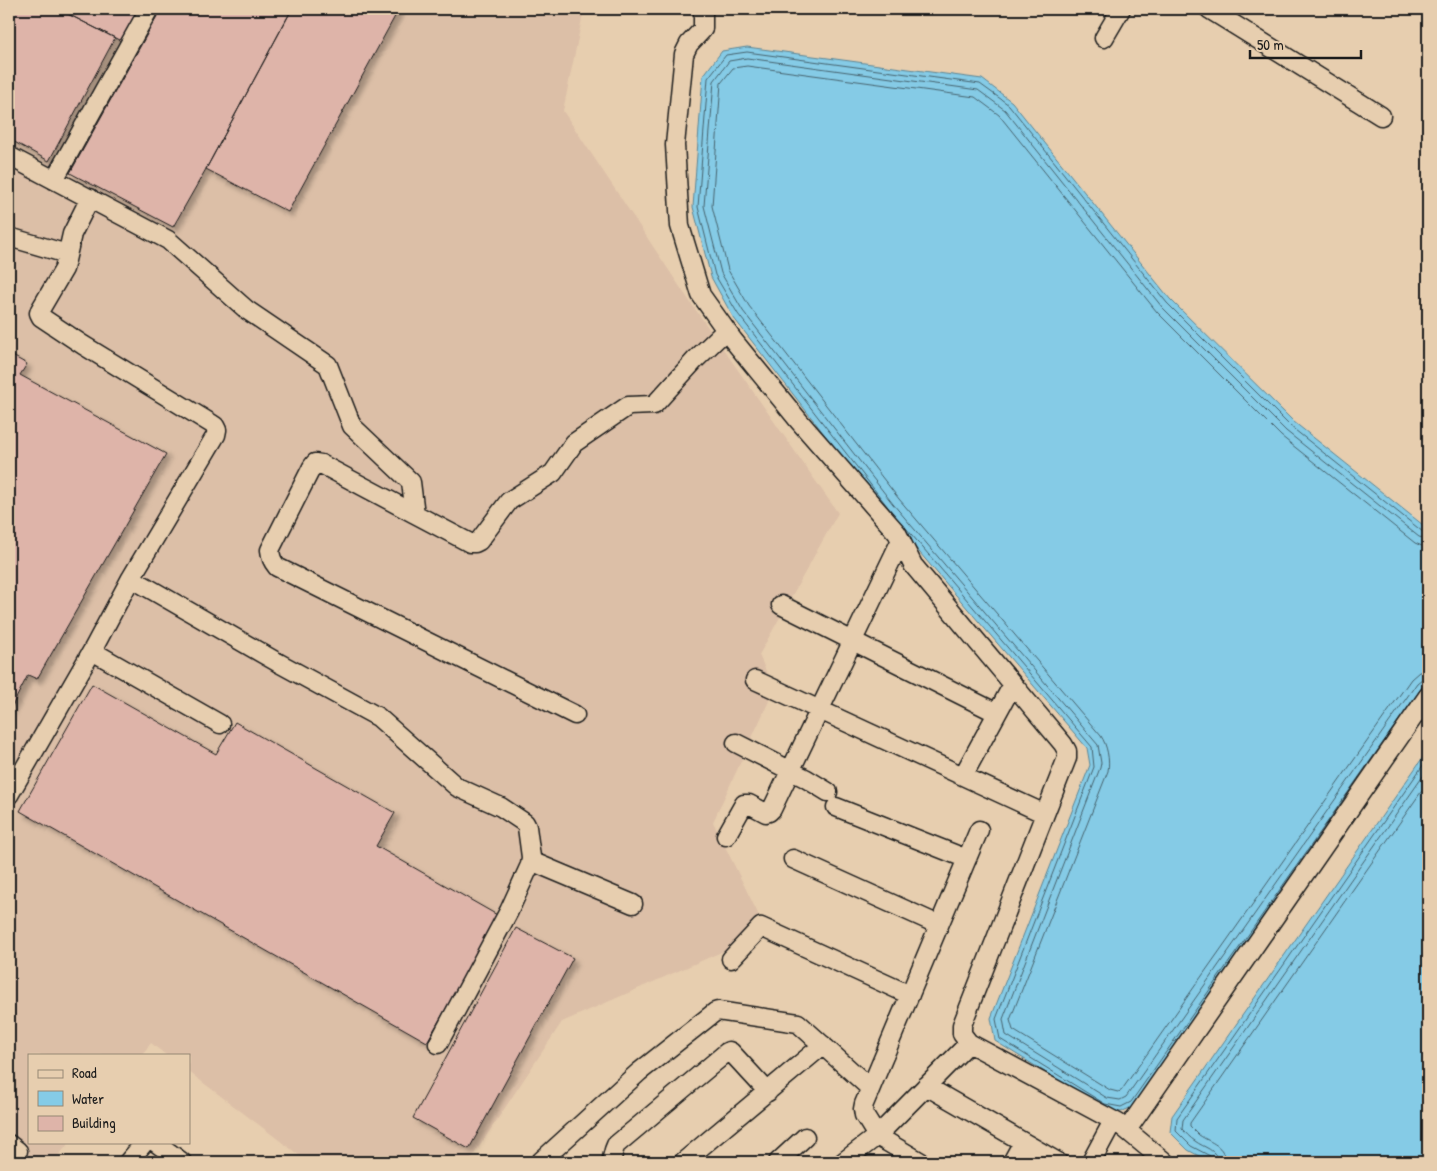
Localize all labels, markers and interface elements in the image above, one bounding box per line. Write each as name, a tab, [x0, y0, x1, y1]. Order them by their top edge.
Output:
scale bar	[1250, 28, 1361, 60]
text: 50 m	[1257, 34, 1284, 55]
legend	[28, 1054, 190, 1144]
text: Road	[72, 1062, 97, 1083]
text: Water	[72, 1088, 104, 1109]
text: Building	[72, 1112, 116, 1133]

